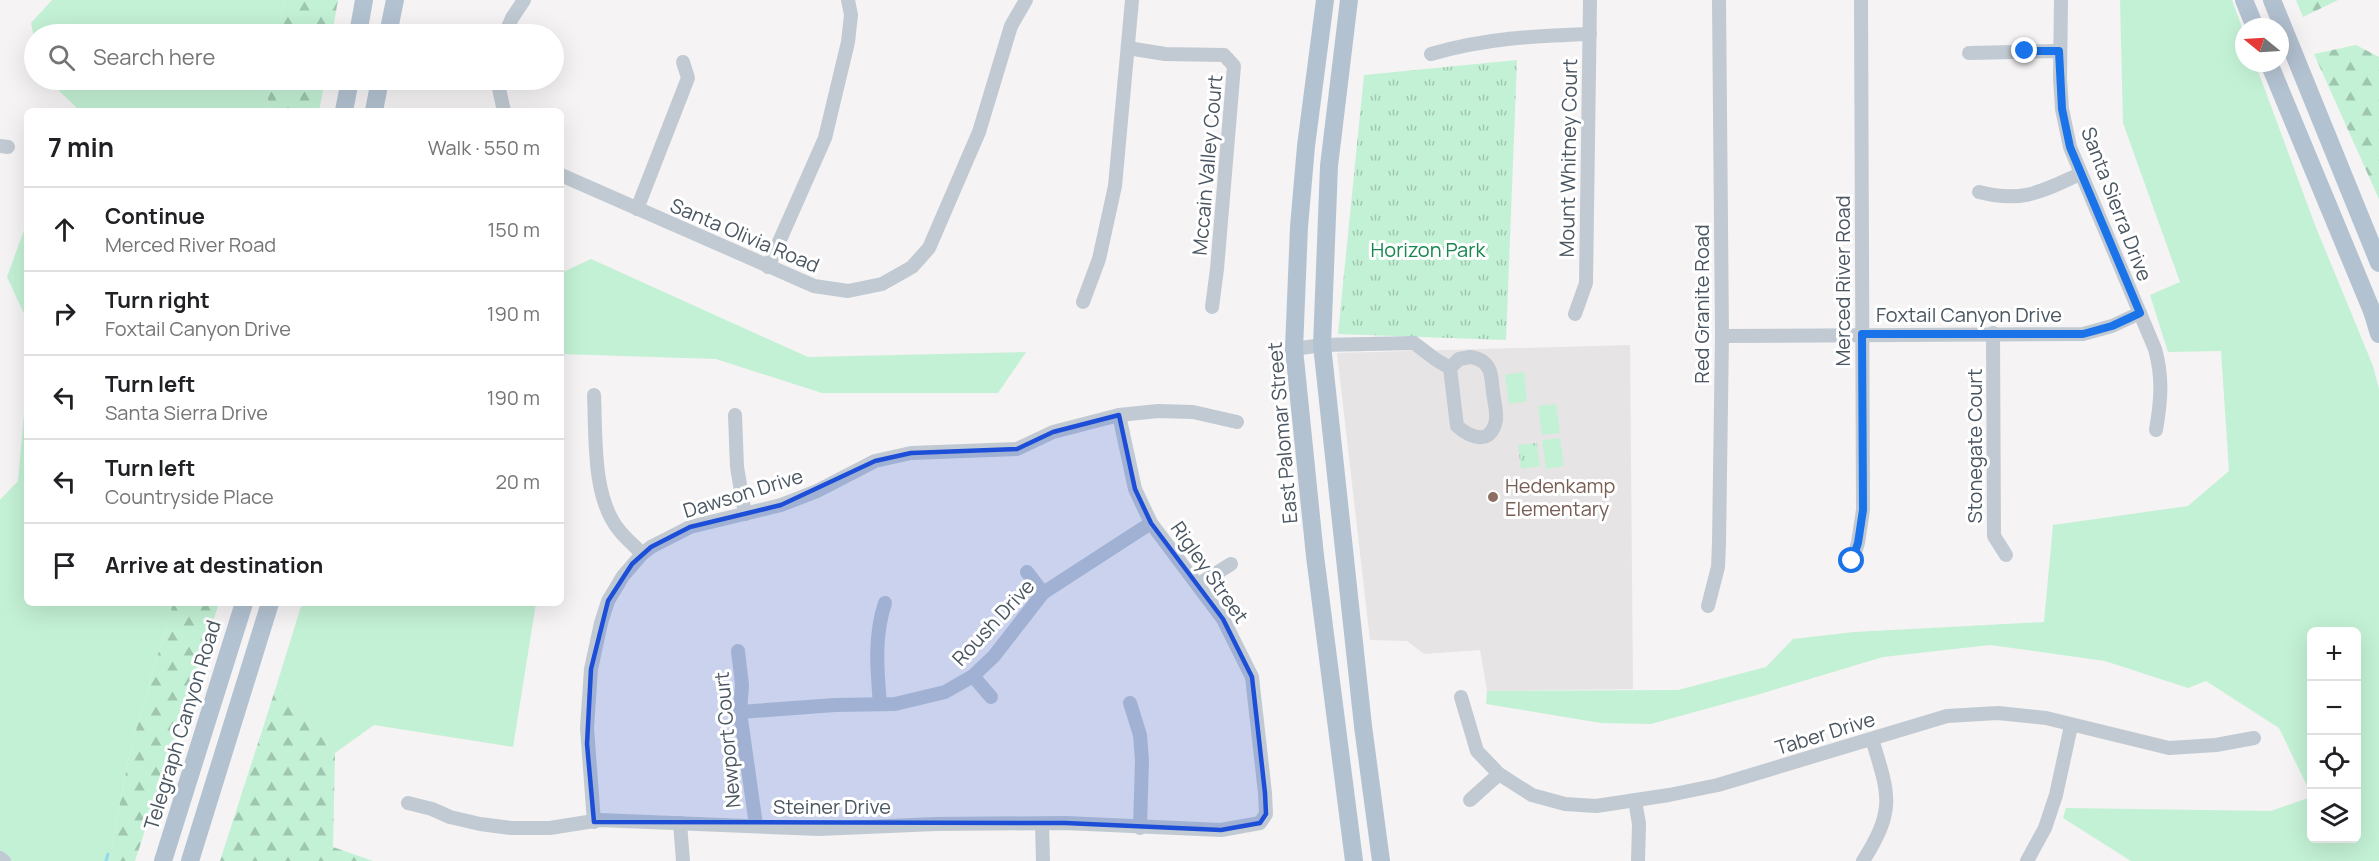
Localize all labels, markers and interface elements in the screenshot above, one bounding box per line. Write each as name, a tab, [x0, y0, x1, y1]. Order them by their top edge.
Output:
north arrow	[2235, 18, 2289, 72]
search box	[24, 24, 564, 90]
route end	[2011, 37, 2037, 63]
icon: search	[45, 41, 78, 74]
text: Search here	[93, 42, 215, 72]
street label: Mount Whitney Court	[1553, 58, 1583, 258]
street label: Mccain Valley Court	[1186, 74, 1228, 256]
street label: Santa Sierra Drive	[2075, 123, 2159, 285]
text: 7 min	[48, 129, 114, 165]
text: Walk · 550 m	[428, 134, 540, 161]
street label: Santa Olivia Road	[666, 191, 824, 279]
street label: Merced River Road	[1829, 195, 1856, 367]
text: Continue	[105, 201, 205, 231]
icon: ahead	[48, 213, 81, 246]
text: 150 m	[487, 216, 540, 243]
street label: Red Granite Road	[1688, 224, 1715, 384]
text: Merced River Road	[105, 231, 276, 258]
park label: Horizon Park	[1371, 236, 1486, 263]
text: Turn right	[105, 285, 210, 315]
icon: right	[48, 297, 81, 330]
text: 190 m	[487, 300, 540, 327]
street label: Foxtail Canyon Drive	[1876, 301, 2062, 328]
text: Foxtail Canyon Drive	[105, 315, 291, 342]
street label: East Palomar Street	[1261, 341, 1303, 525]
text: Turn left	[105, 369, 195, 399]
street label: Stonegate Court	[1961, 369, 1988, 523]
icon: left	[48, 381, 81, 414]
text: 190 m	[487, 384, 540, 411]
text: Santa Sierra Drive	[105, 399, 268, 426]
text: Turn left	[105, 453, 195, 483]
street label: Dawson Drive	[680, 462, 806, 524]
icon: left	[48, 465, 81, 498]
text: 20 m	[495, 468, 540, 495]
place label: Hedenkamp Elementary	[1505, 472, 1615, 522]
text: Countryside Place	[105, 483, 274, 510]
marker: Hedenkamp Elementary	[1486, 490, 1500, 504]
street label: Rigley Street	[1165, 516, 1255, 628]
route start	[1838, 547, 1864, 573]
icon: arrive	[48, 549, 81, 582]
text: Arrive at destination	[105, 550, 323, 580]
street label: Roush Drive	[946, 573, 1040, 671]
street label: Telegraph Canyon Road	[137, 617, 227, 833]
map controls	[2307, 627, 2361, 843]
button: +	[2307, 627, 2361, 681]
street label: Newport Court	[708, 671, 746, 809]
button: −	[2307, 681, 2361, 735]
street label: Taber Drive	[1772, 705, 1878, 761]
button: locate	[2307, 735, 2361, 789]
button: layers	[2307, 789, 2361, 843]
street label: Steiner Drive	[773, 793, 891, 820]

